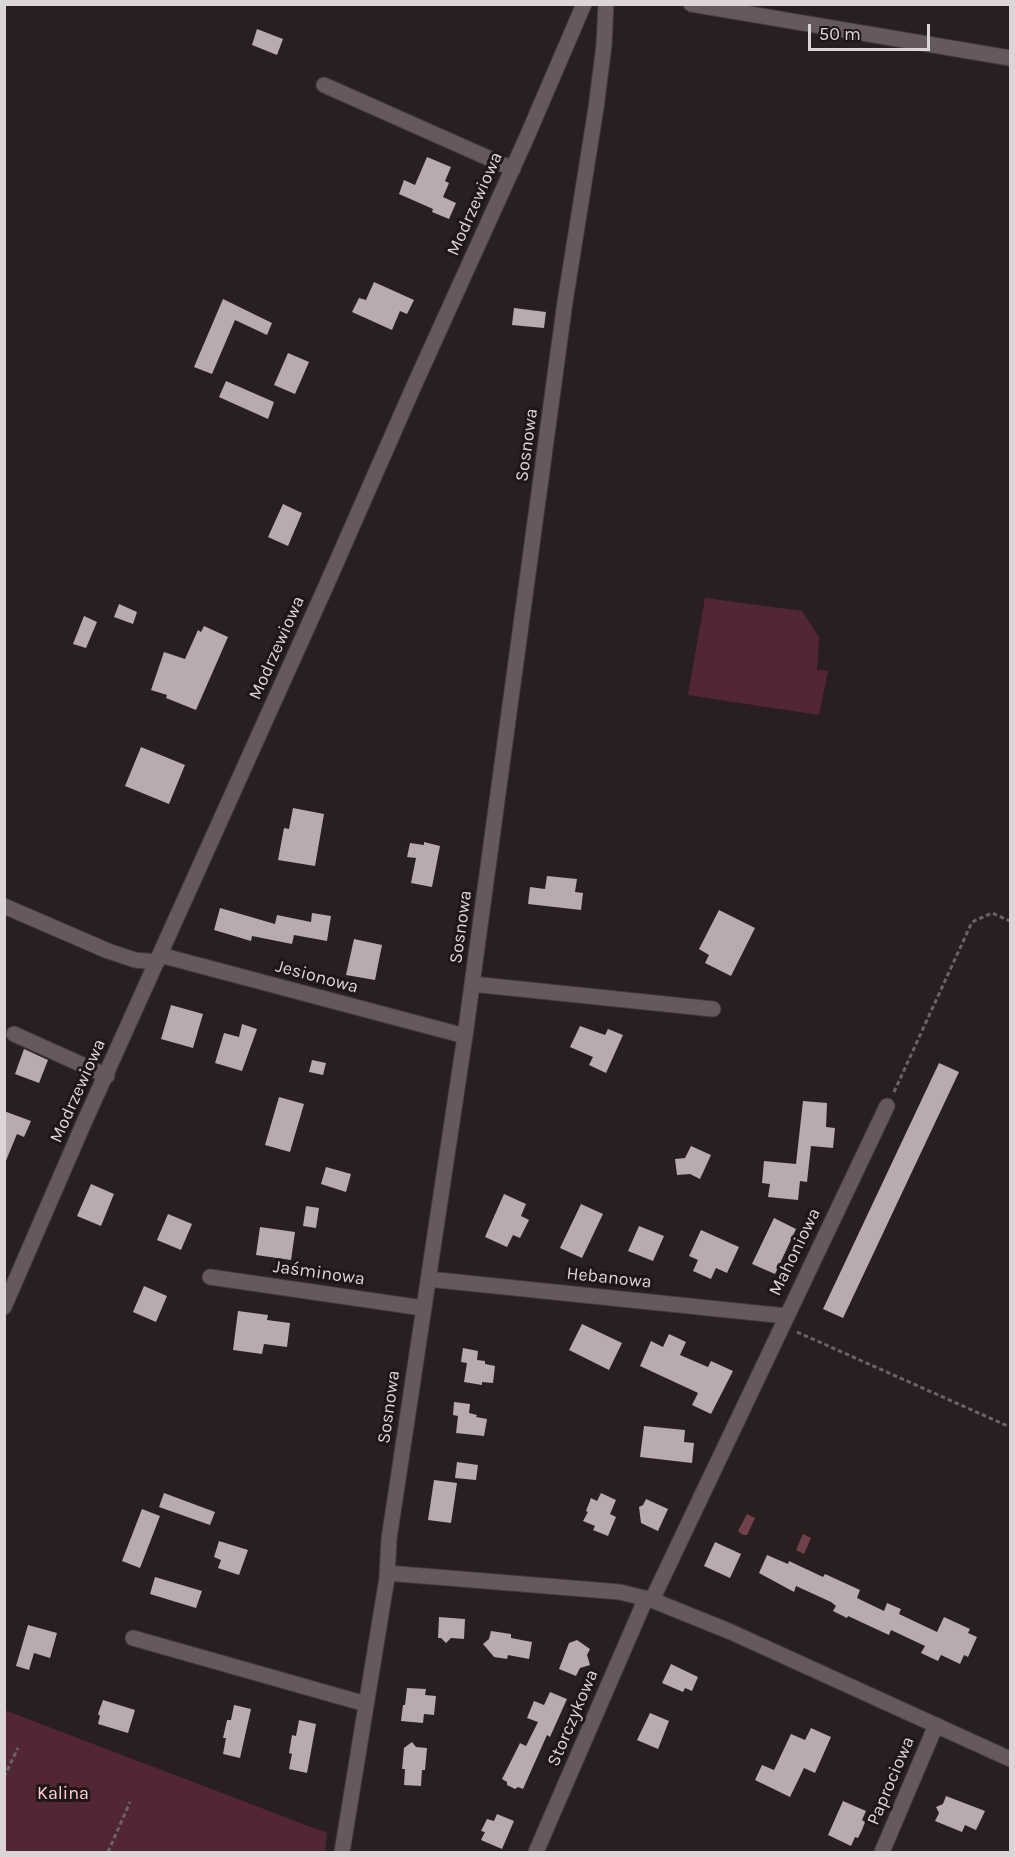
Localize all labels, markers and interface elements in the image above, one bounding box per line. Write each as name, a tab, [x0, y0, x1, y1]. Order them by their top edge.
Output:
scale bar	[811, 12, 932, 50]
text: 50 m	[819, 23, 861, 45]
street label: Modrzewiowa	[443, 149, 507, 259]
street label: Sosnowa	[511, 407, 543, 483]
street label: Modrzewiowa	[245, 593, 309, 703]
street label: Sosnowa	[445, 889, 477, 965]
street label: Jesionowa	[273, 956, 361, 998]
street label: Modrzewiowa	[46, 1036, 110, 1146]
street label: Mahoniowa	[764, 1205, 826, 1299]
street label: Jaśminowa	[272, 1256, 366, 1290]
street label: Hebanowa	[565, 1263, 653, 1293]
street label: Sosnowa	[373, 1369, 405, 1445]
street label: Storczykowa	[543, 1666, 603, 1770]
street label: Paprociowa	[863, 1733, 919, 1829]
park label: Kalina	[37, 1783, 89, 1805]

